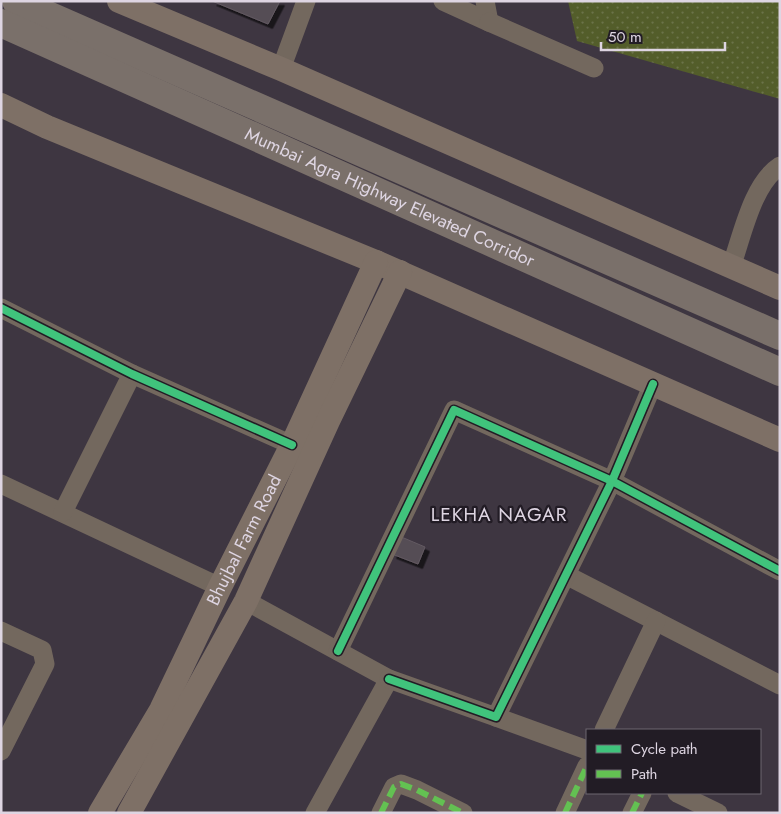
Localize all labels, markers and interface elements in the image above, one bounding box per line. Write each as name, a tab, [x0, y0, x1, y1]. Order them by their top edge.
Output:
scale bar	[601, 20, 725, 52]
text: 50 m	[608, 26, 642, 48]
street label: Mumbai Agra Highway Elevated Corridor	[241, 121, 540, 274]
street label: Bhujbal Farm Road	[200, 470, 288, 610]
district label: LEKHA NAGAR	[431, 501, 567, 528]
legend	[586, 729, 761, 794]
text: Cycle path	[631, 738, 698, 760]
text: Path	[631, 763, 657, 785]

